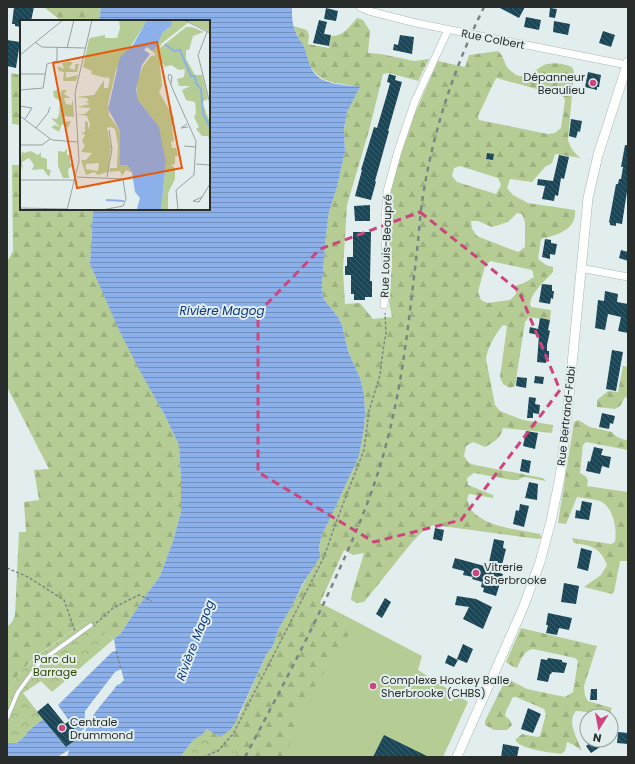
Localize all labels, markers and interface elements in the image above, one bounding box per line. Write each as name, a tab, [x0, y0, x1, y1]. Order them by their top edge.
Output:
inset map	[20, 20, 210, 210]
street label: Rue Colbert	[460, 25, 526, 53]
place label: Dépanneur Beaulieu	[523, 69, 585, 98]
marker: Dépanneur Beaulieu	[588, 78, 598, 88]
street label: Rue Louis-Beaupré	[376, 194, 396, 298]
water label: Rivière Magog	[179, 302, 265, 319]
street label: Rue Bertrand-Fabi	[553, 365, 579, 467]
place label: Vitrerie Sherbrooke	[484, 559, 547, 588]
marker: Vitrerie Sherbrooke	[471, 568, 481, 578]
water label: Rivière Magog	[172, 597, 218, 683]
park label: Parc du Barrage	[33, 651, 77, 680]
place label: Complexe Hockey Balle Sherbrooke (CHBS)	[381, 672, 509, 701]
marker: Complexe Hockey Balle Sherbrooke (CHBS)	[368, 681, 378, 691]
north arrow	[579, 708, 619, 748]
place label: Centrale Drummond	[70, 714, 133, 743]
marker: Centrale Drummond	[57, 723, 67, 733]
text: N	[592, 729, 603, 746]

